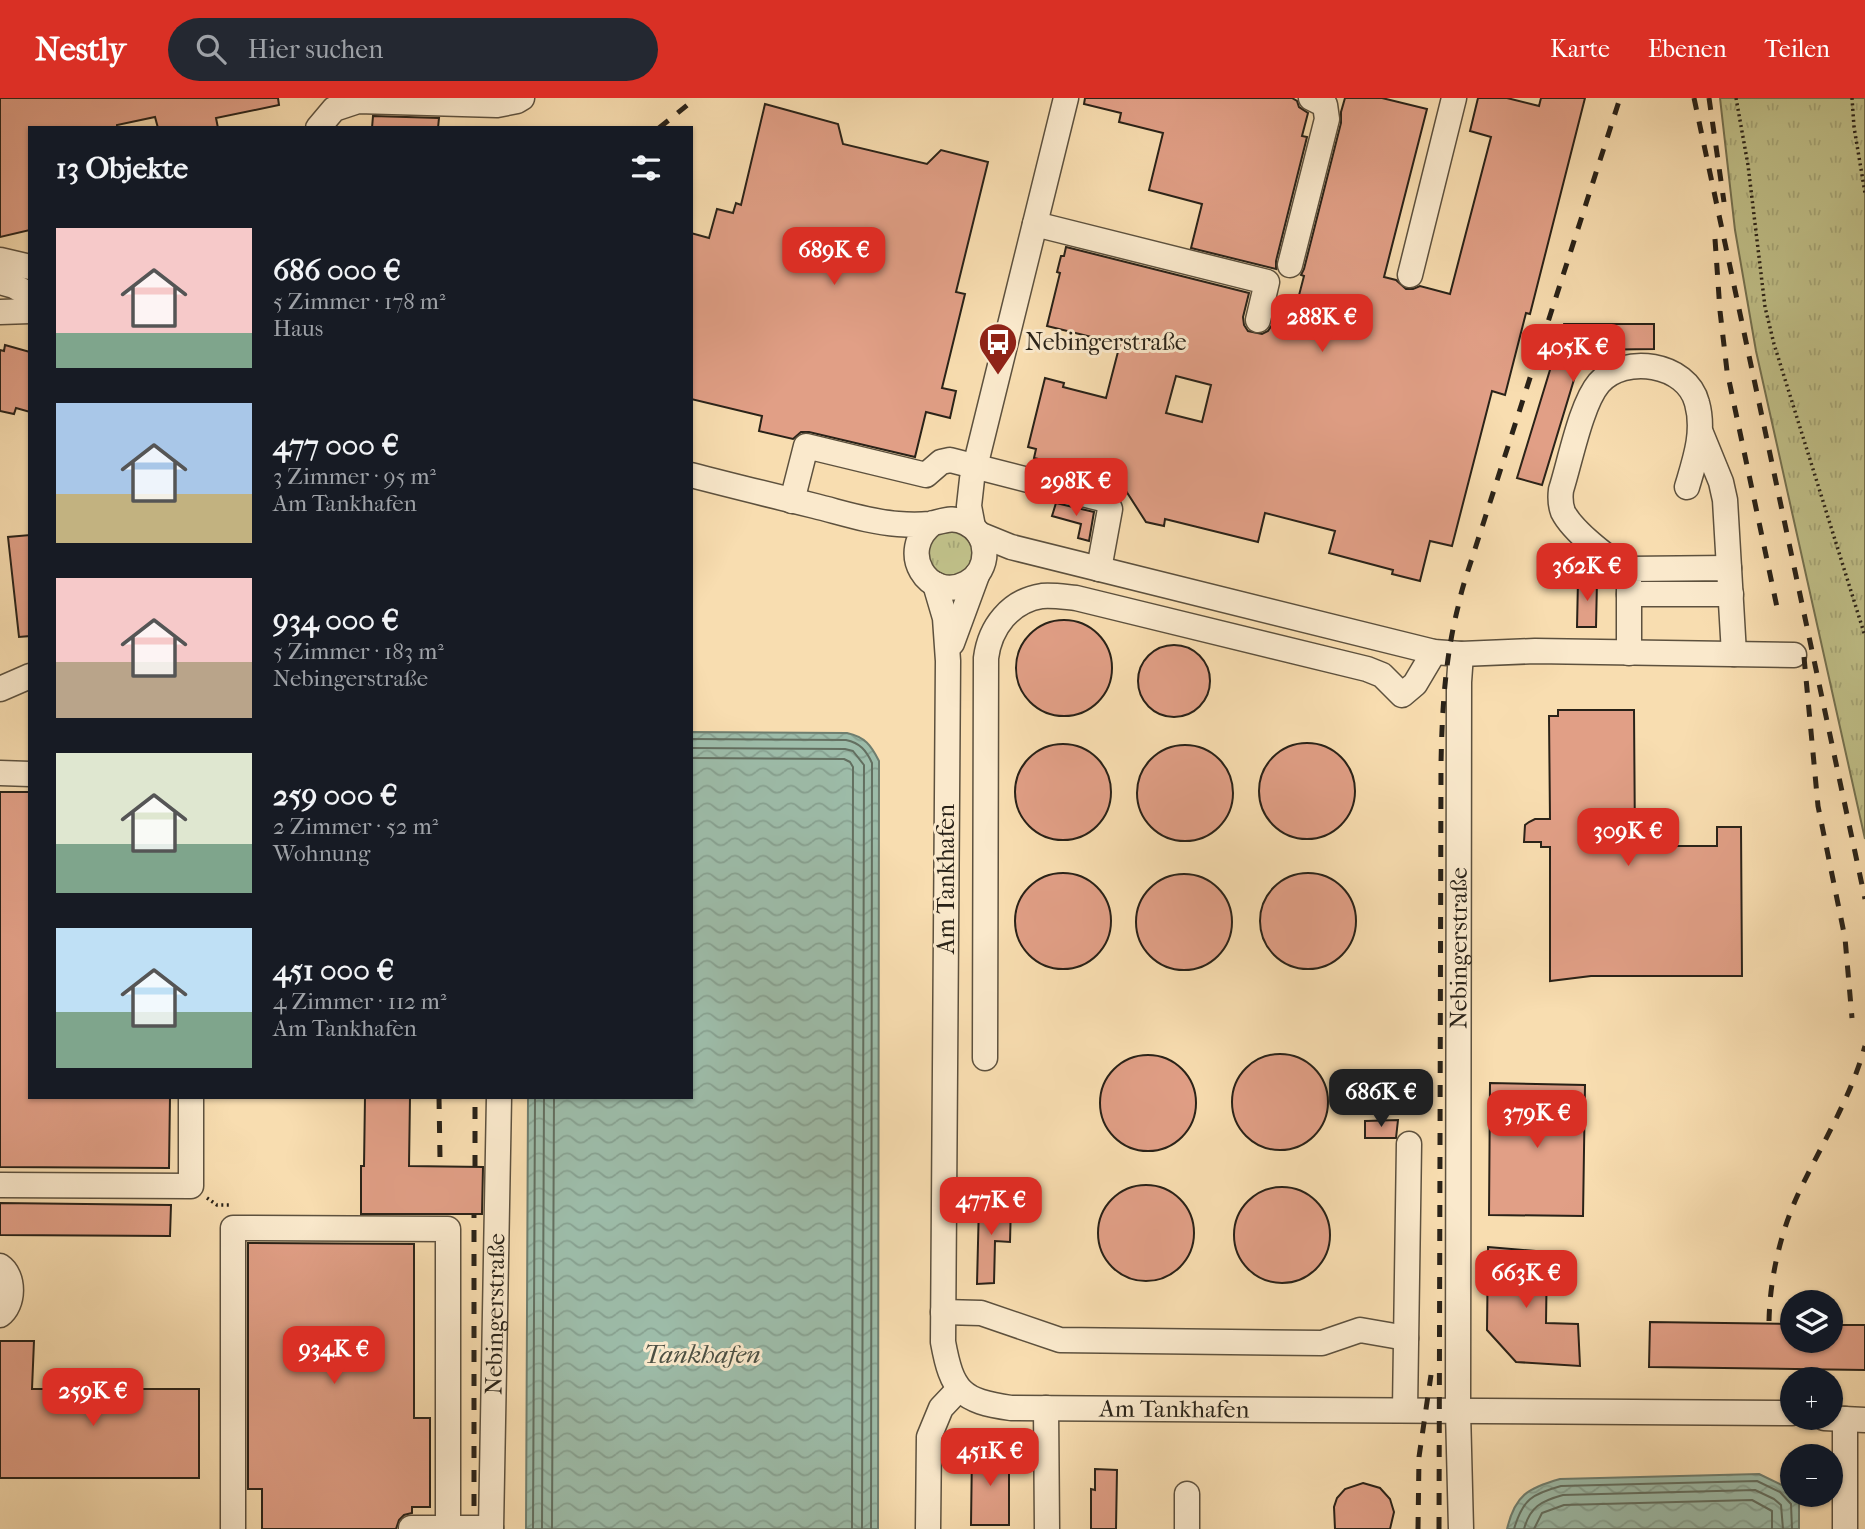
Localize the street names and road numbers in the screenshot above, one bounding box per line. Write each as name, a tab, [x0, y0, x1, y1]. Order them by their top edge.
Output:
street label: Am Tankhafen	[932, 804, 960, 955]
street label: Nebingerstraße	[1445, 867, 1473, 1029]
street label: Nebingerstraße	[479, 1233, 510, 1395]
street label: Am Tankhafen	[1098, 1395, 1250, 1424]

